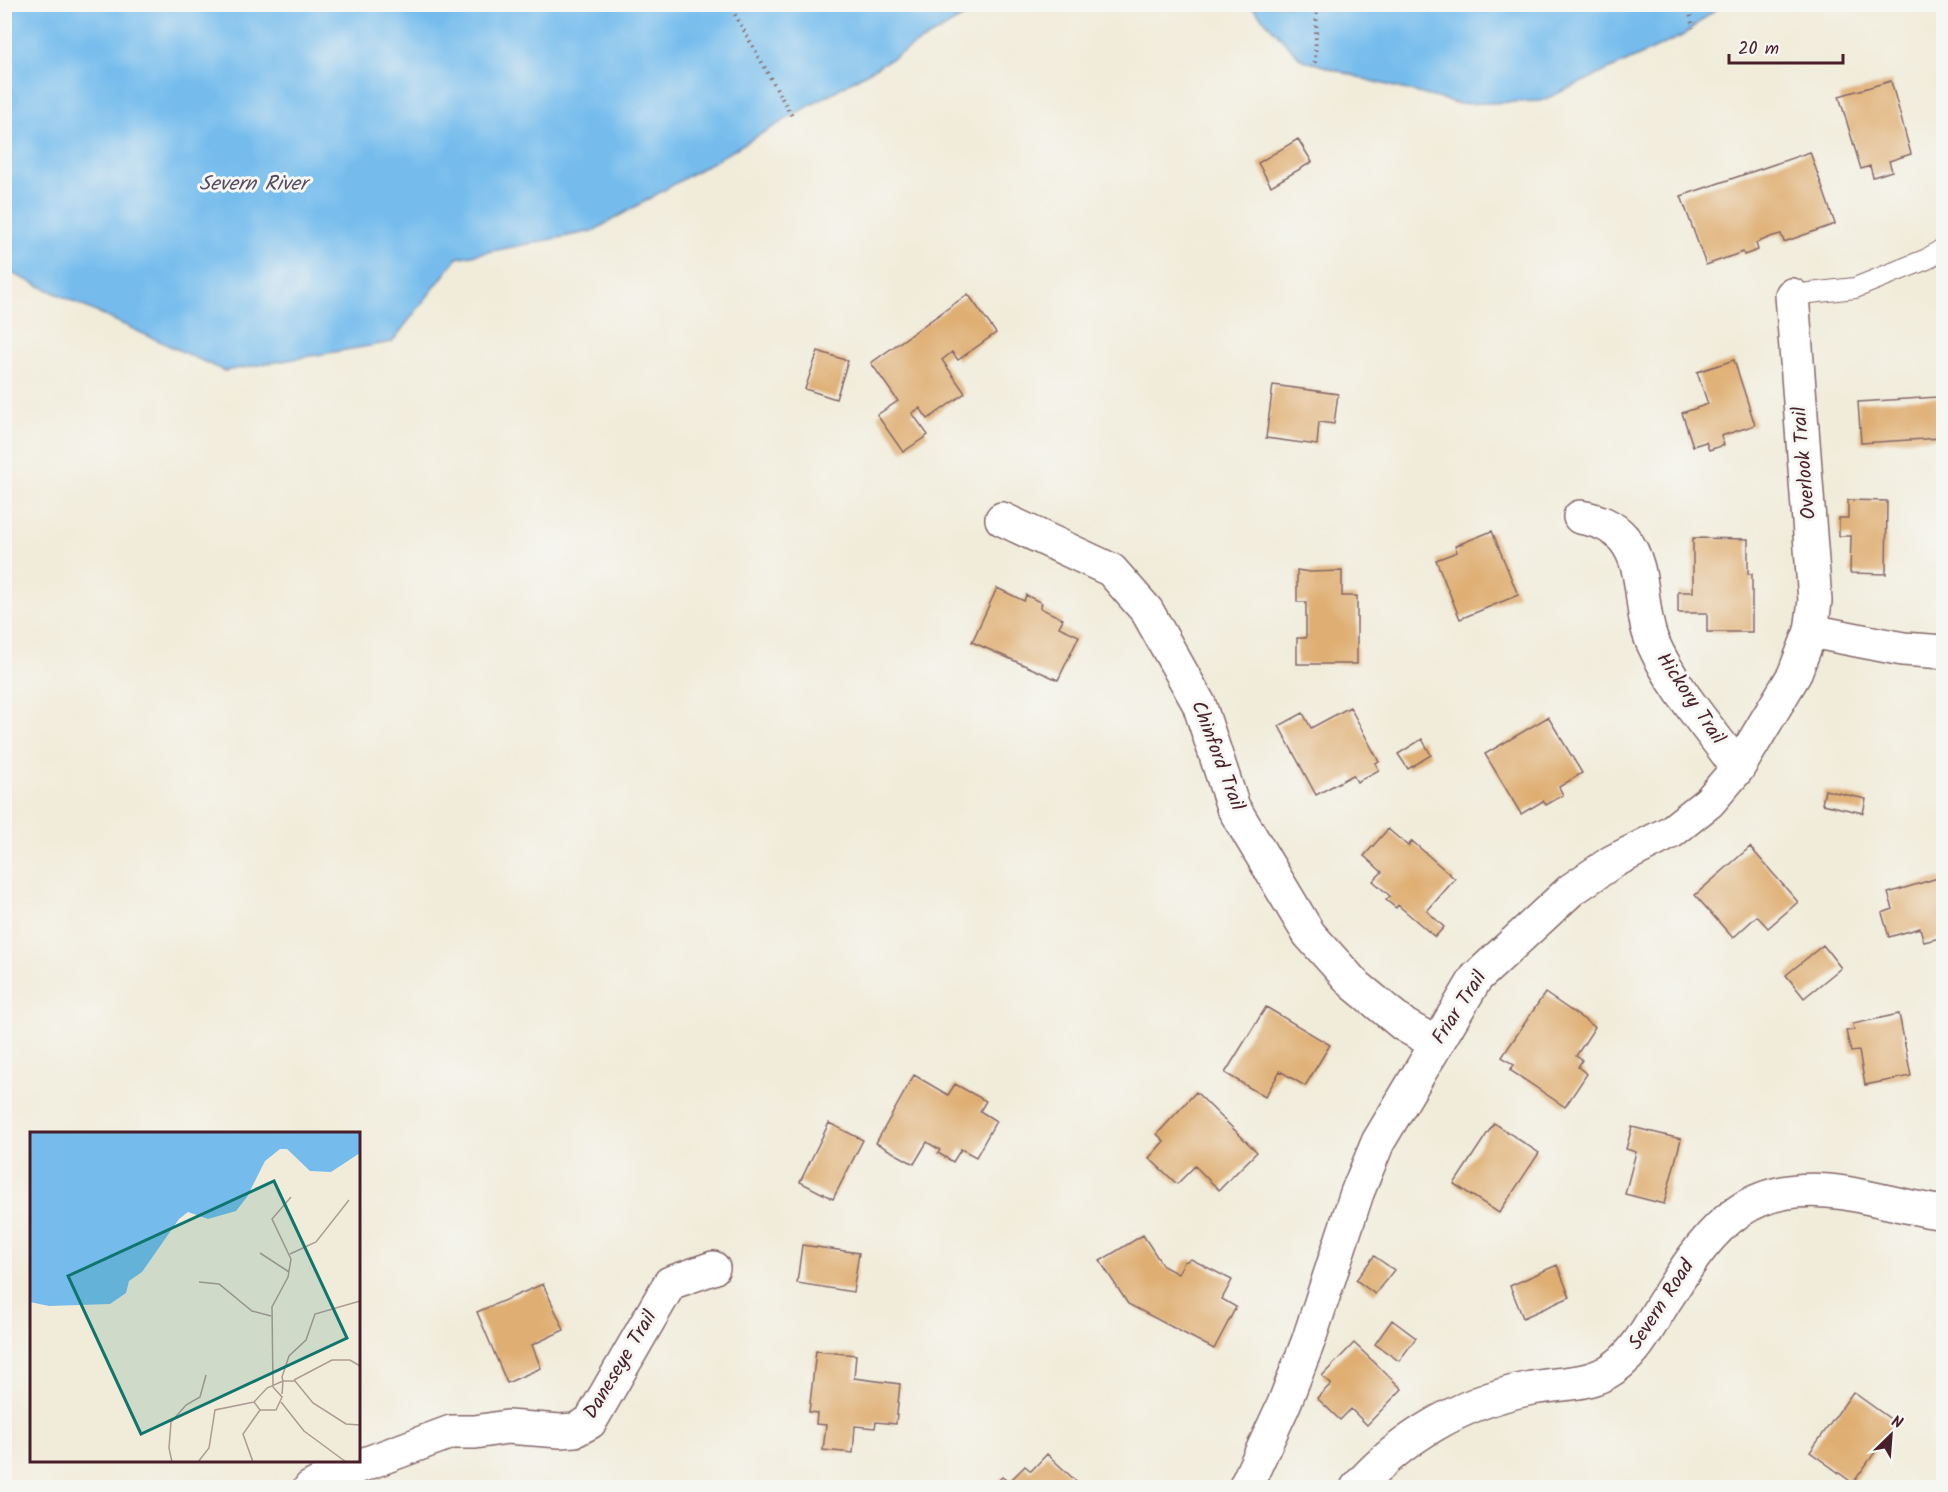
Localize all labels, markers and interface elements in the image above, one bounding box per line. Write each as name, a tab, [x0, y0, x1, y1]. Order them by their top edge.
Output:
scale bar	[1729, 27, 1843, 65]
text: 20 m	[1738, 35, 1779, 64]
water label: Severn River	[199, 168, 311, 201]
street label: Overlook Trail	[1784, 405, 1826, 521]
street label: Hickory Trail	[1647, 646, 1733, 752]
street label: Chinford Trail	[1181, 696, 1253, 816]
street label: Friar Trail	[1424, 965, 1496, 1051]
inset map	[30, 1132, 360, 1462]
street label: Severn Road	[1621, 1252, 1704, 1357]
street label: Daneseye Trail	[576, 1304, 666, 1426]
north arrow	[1861, 1405, 1921, 1465]
text: N	[1887, 1409, 1907, 1436]

